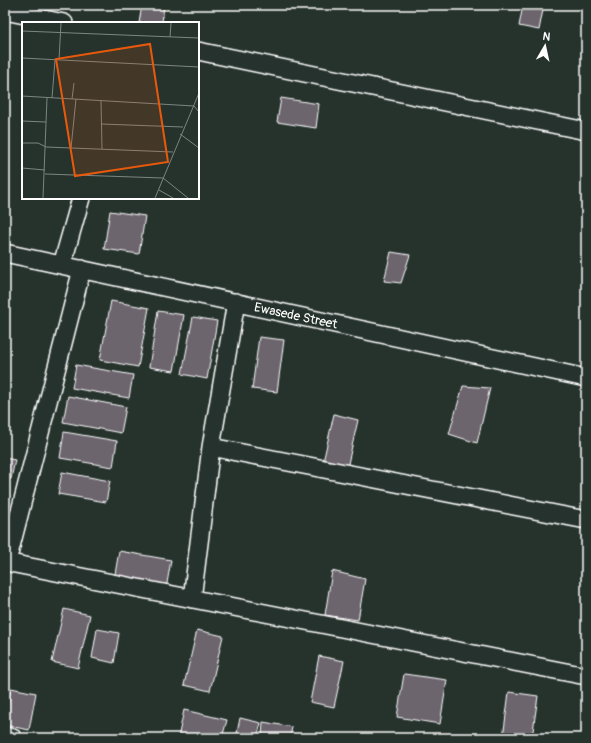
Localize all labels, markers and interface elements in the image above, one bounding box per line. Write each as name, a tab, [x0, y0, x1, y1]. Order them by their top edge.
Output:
inset map	[22, 22, 199, 199]
north arrow	[525, 26, 565, 66]
text: N	[542, 30, 552, 44]
street label: Ewasede Street	[253, 299, 340, 333]

